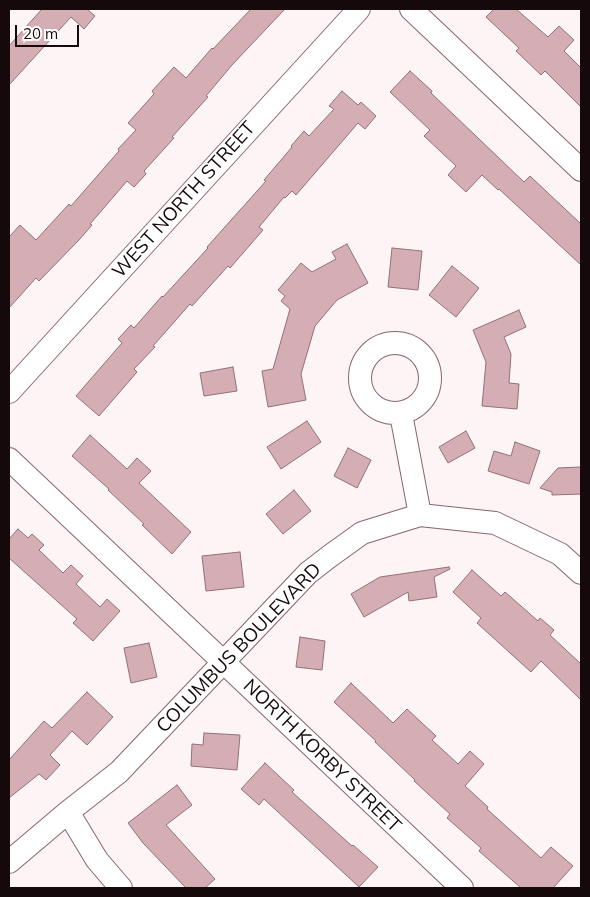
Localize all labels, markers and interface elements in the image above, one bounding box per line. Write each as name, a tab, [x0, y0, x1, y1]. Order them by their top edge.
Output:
scale bar	[18, 15, 81, 47]
text: 20 m	[23, 24, 58, 43]
street label: WEST NORTH STREET	[108, 117, 260, 283]
street label: COLUMBUS BOULEVARD	[152, 558, 326, 738]
street label: NORTH KORBY STREET	[238, 675, 406, 837]

